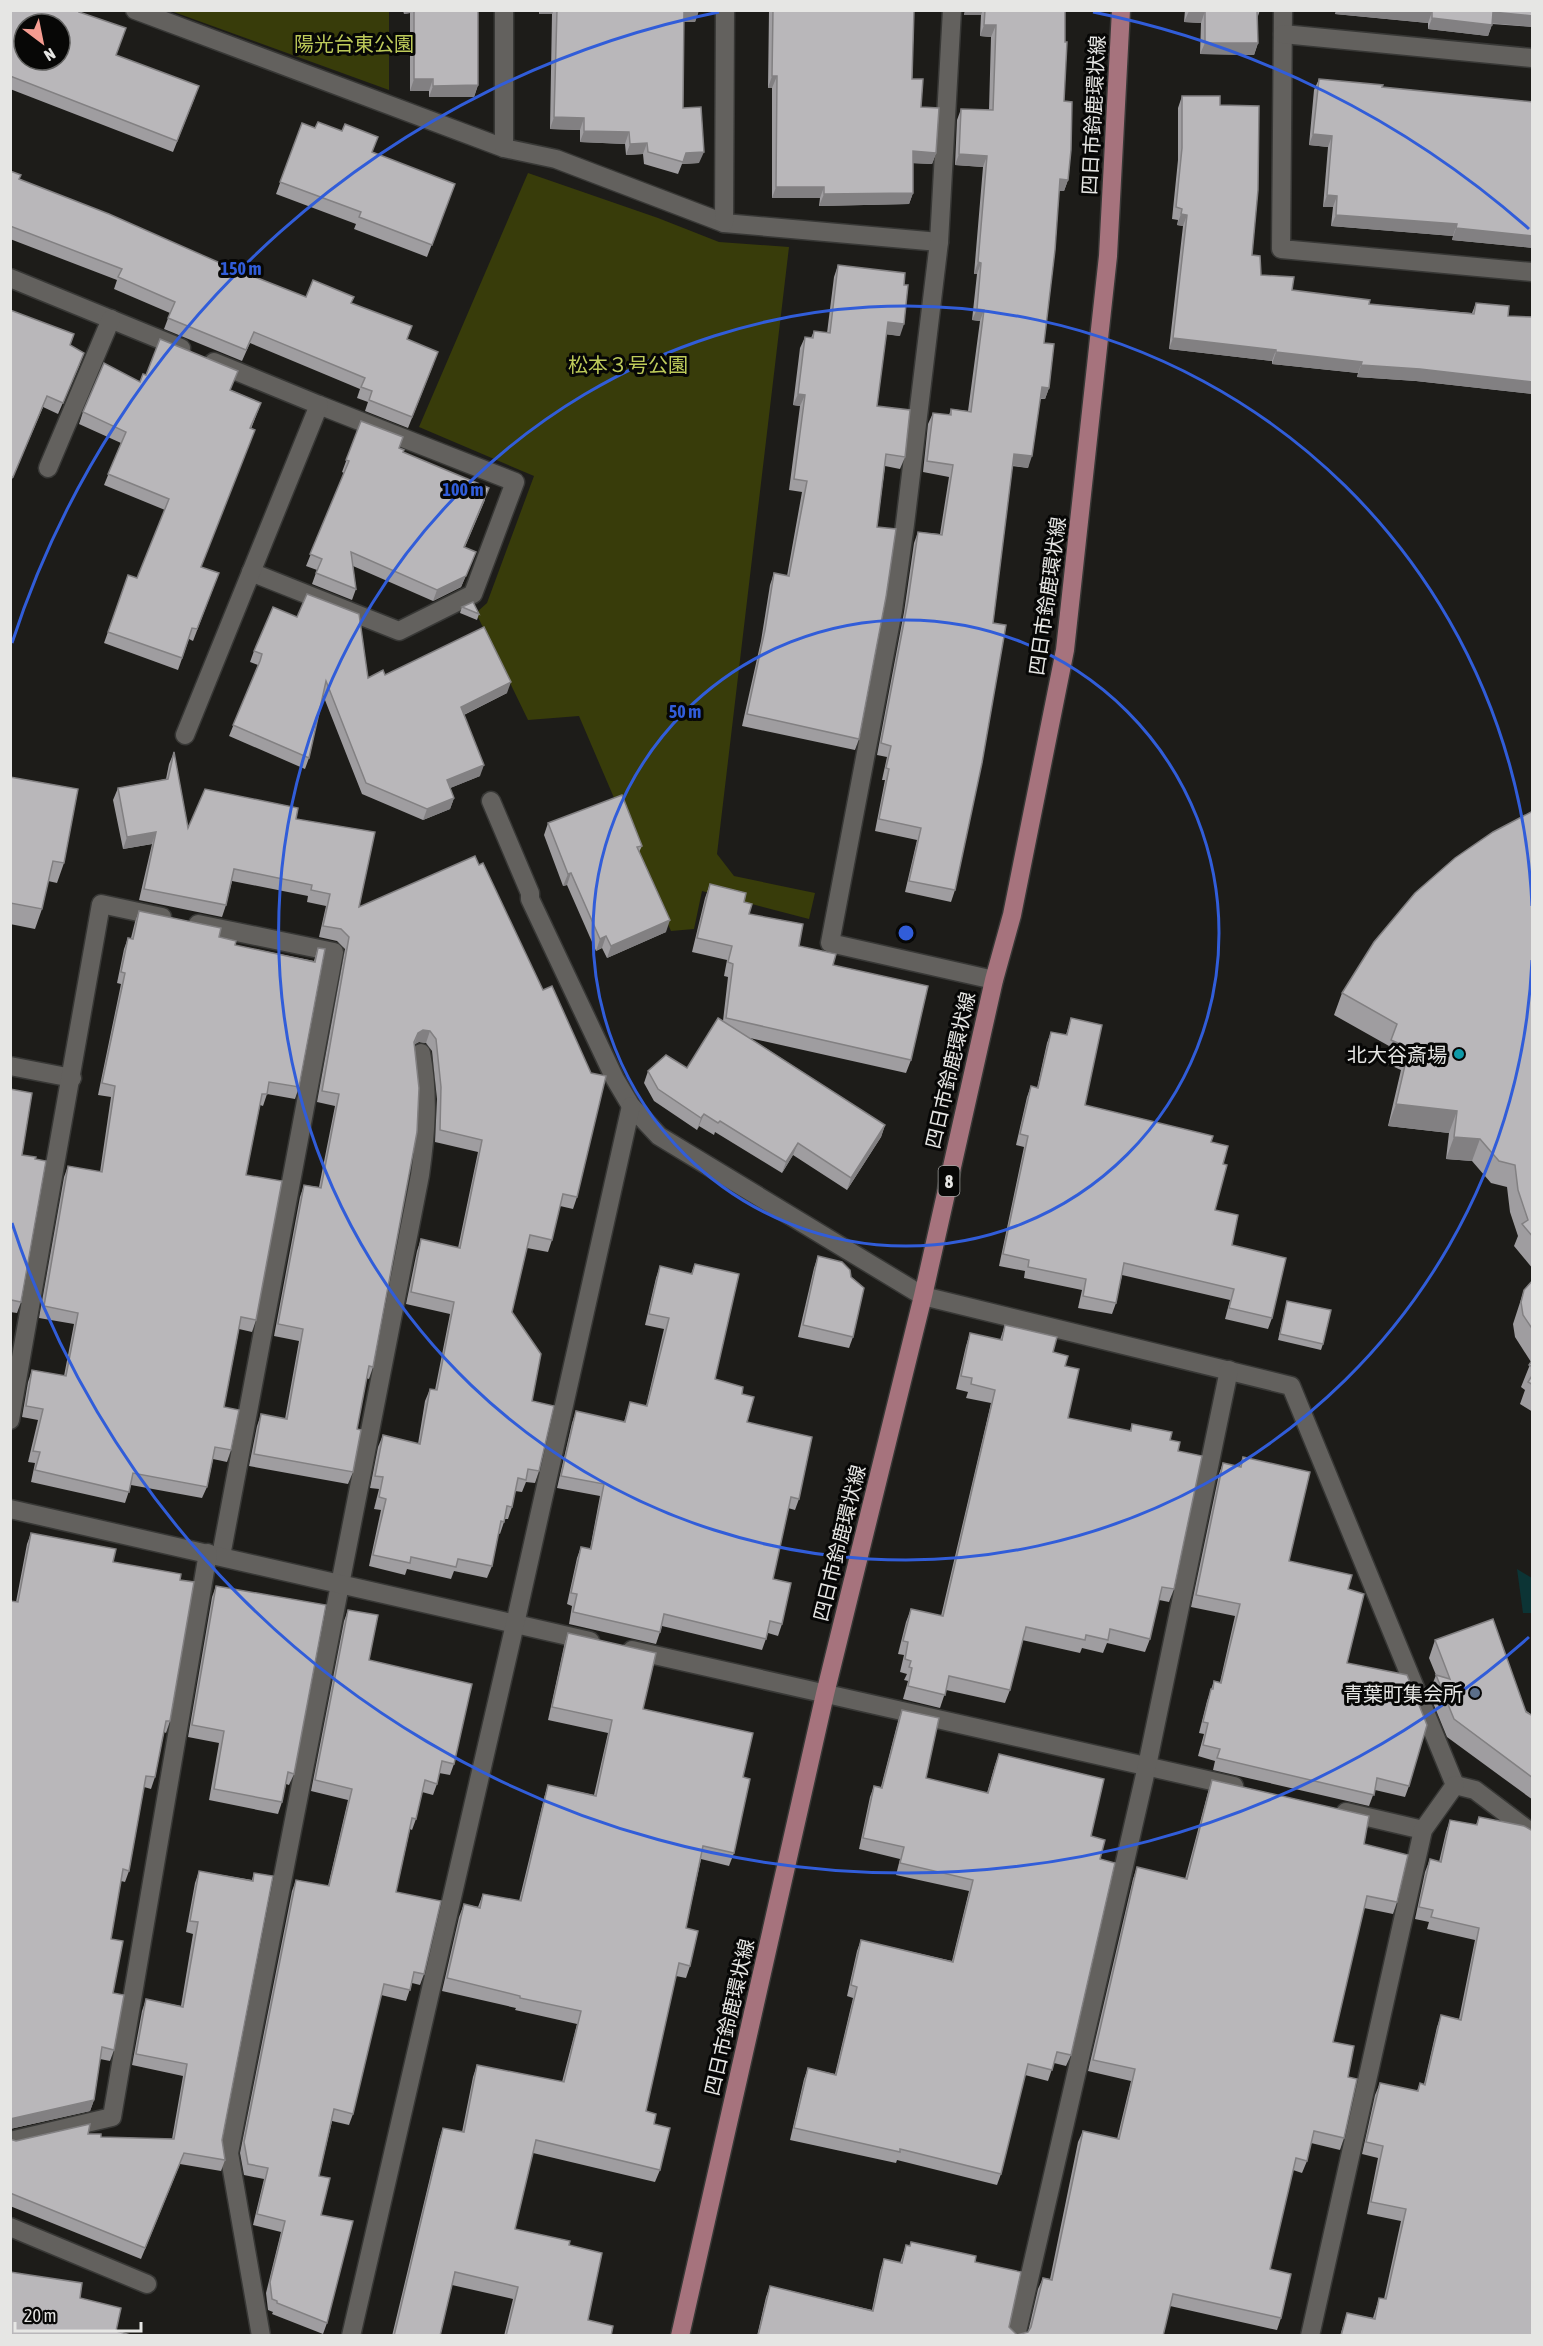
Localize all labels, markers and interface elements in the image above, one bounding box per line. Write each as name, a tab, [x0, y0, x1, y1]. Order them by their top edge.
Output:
north arrow	[12, 12, 72, 72]
park label: 陽光台東公園	[294, 32, 414, 55]
street label: 四日市鈴鹿環状線	[1077, 35, 1109, 195]
text: N	[41, 45, 59, 65]
text: 150 m	[221, 258, 261, 279]
park label: 松本３号公園	[568, 353, 688, 376]
text: 100 m	[443, 479, 483, 500]
street label: 四日市鈴鹿環状線	[1024, 515, 1070, 677]
text: 50 m	[669, 701, 701, 722]
centre of rings	[896, 923, 916, 943]
street label: 四日市鈴鹿環状線	[921, 989, 979, 1151]
place label: 北大谷斎場	[1347, 1043, 1447, 1066]
marker: 北大谷斎場	[1452, 1047, 1466, 1061]
road number: 8	[938, 1166, 960, 1196]
street label: 四日市鈴鹿環状線	[808, 1463, 870, 1623]
place label: 青葉町集会所	[1343, 1682, 1463, 1705]
marker: 青葉町集会所	[1468, 1686, 1482, 1700]
street label: 四日市鈴鹿環状線	[700, 1936, 758, 2098]
scale bar	[15, 2295, 141, 2333]
text: 20 m	[24, 2305, 56, 2326]

